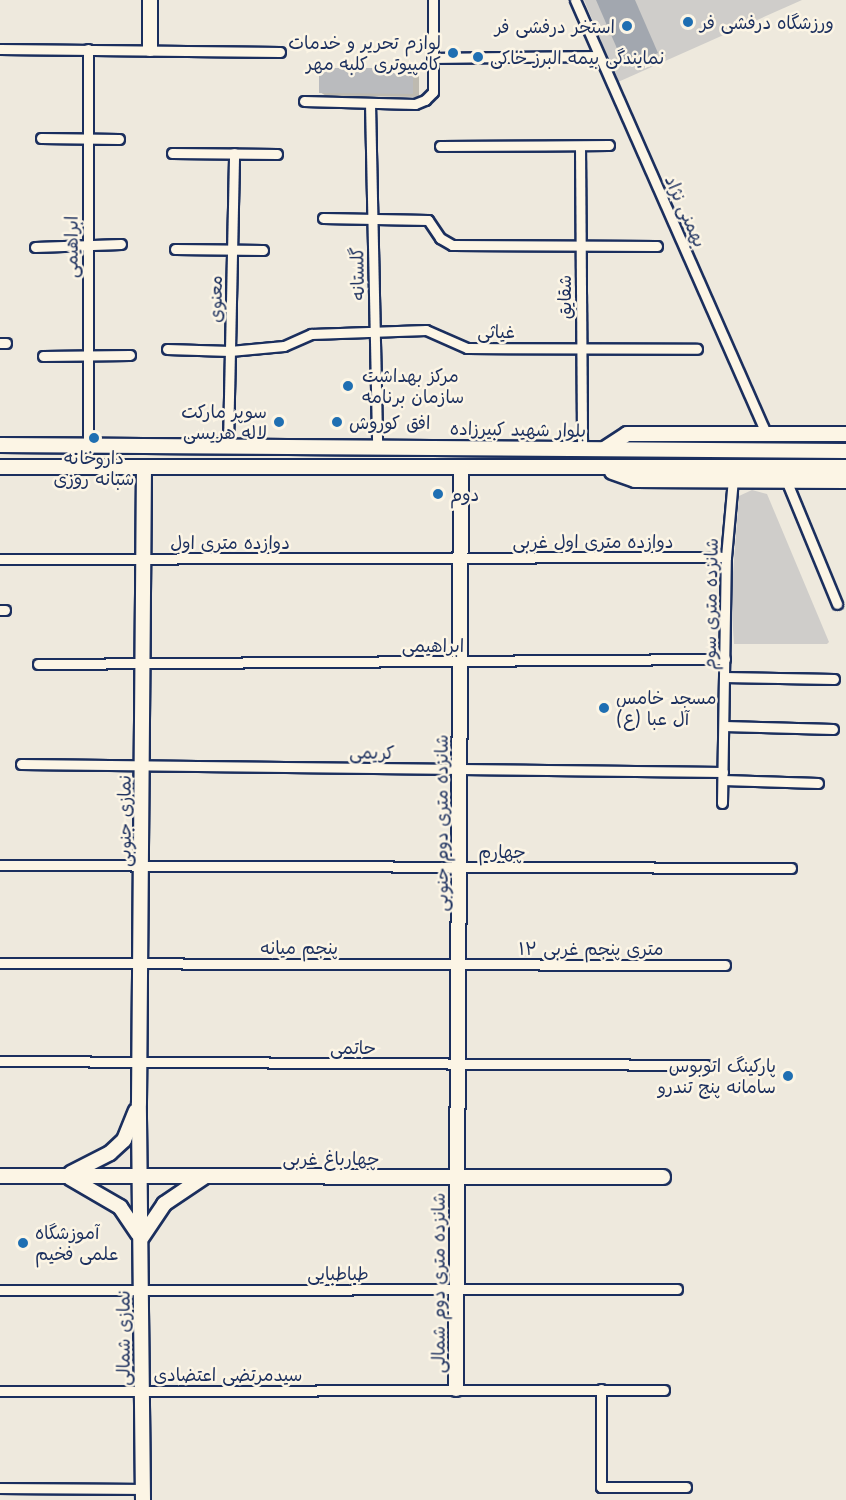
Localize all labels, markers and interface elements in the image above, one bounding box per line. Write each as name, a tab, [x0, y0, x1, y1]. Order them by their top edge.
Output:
place label: ورزشگاه درفشی فر	[700, 11, 834, 33]
place label: استخر درفشی فر	[495, 15, 615, 37]
marker: ورزشگاه درفشی فر	[681, 15, 695, 29]
marker: استخر درفشی فر	[620, 19, 634, 33]
place label: لوازم تحریر و خدمات کامپیوتری کلبه مهر	[288, 32, 441, 74]
marker: لوازم تحریر و خدمات کامپیوتری کلبه مهر	[446, 46, 460, 60]
place label: نمایندگی بیمه البرز خاکی	[490, 46, 664, 68]
marker: نمایندگی بیمه البرز خاکی	[471, 50, 485, 64]
street label: بهمنی نژاد	[661, 172, 711, 250]
street label: ابراهیمی	[60, 216, 82, 278]
street label: گلستانه	[346, 247, 368, 301]
street label: معنوی	[204, 275, 226, 323]
street label: شقایق	[553, 275, 575, 319]
street label: غیاثی	[477, 320, 515, 342]
place label: مرکز بهداشت سازمان برنامه	[362, 365, 464, 407]
marker: مرکز بهداشت سازمان برنامه	[339, 377, 357, 395]
place label: سوپر مارکت لاله هریسی	[181, 401, 267, 444]
place label: افق کوروش	[349, 411, 431, 433]
marker: سوپر مارکت لاله هریسی	[272, 415, 286, 429]
marker: افق کوروش	[330, 415, 344, 429]
street label: بلوار شهید کبیرزاده	[450, 417, 586, 441]
marker: داروخانه شبانه روزی	[87, 431, 101, 445]
place label: داروخانه شبانه روزی	[54, 447, 134, 490]
place label: دوم	[450, 483, 479, 505]
marker: دوم	[431, 487, 445, 501]
street label: دوازده متری اول غربی	[513, 530, 673, 552]
street label: دوازده متری اول	[170, 531, 290, 553]
street label: شانزده متری سوم	[698, 538, 722, 670]
street label: ابراهیمی	[402, 634, 464, 656]
place label: مسجد خامس آل عبا (ع)	[616, 687, 716, 730]
marker: مسجد خامس آل عبا (ع)	[597, 701, 611, 715]
street label: شانزده متری دوم جنوبی	[430, 734, 452, 912]
street label: کریمی	[349, 741, 395, 763]
street label: نمازی جنوبی	[113, 775, 135, 867]
street label: چهارم	[478, 840, 526, 862]
street label: پنجم میانه	[260, 936, 338, 958]
street label: ۱۲ متری پنجم غربی	[519, 937, 663, 959]
street label: حاتمی	[330, 1036, 376, 1058]
place label: پارکینگ اتوبوس سامانه پنج تندرو	[658, 1055, 776, 1098]
marker: پارکینگ اتوبوس سامانه پنج تندرو	[781, 1069, 795, 1083]
street label: چهارباغ غربی	[282, 1147, 380, 1169]
street label: شانزده متری دوم شمالی	[427, 1193, 449, 1373]
place label: آموزشگاه علمی فخیم	[35, 1222, 118, 1264]
marker: آموزشگاه علمی فخیم	[16, 1236, 30, 1250]
street label: طباطبایی	[307, 1262, 369, 1284]
street label: نمازی شمالی	[112, 1290, 134, 1386]
street label: سیدمرتضی اعتضادی	[153, 1363, 303, 1385]

